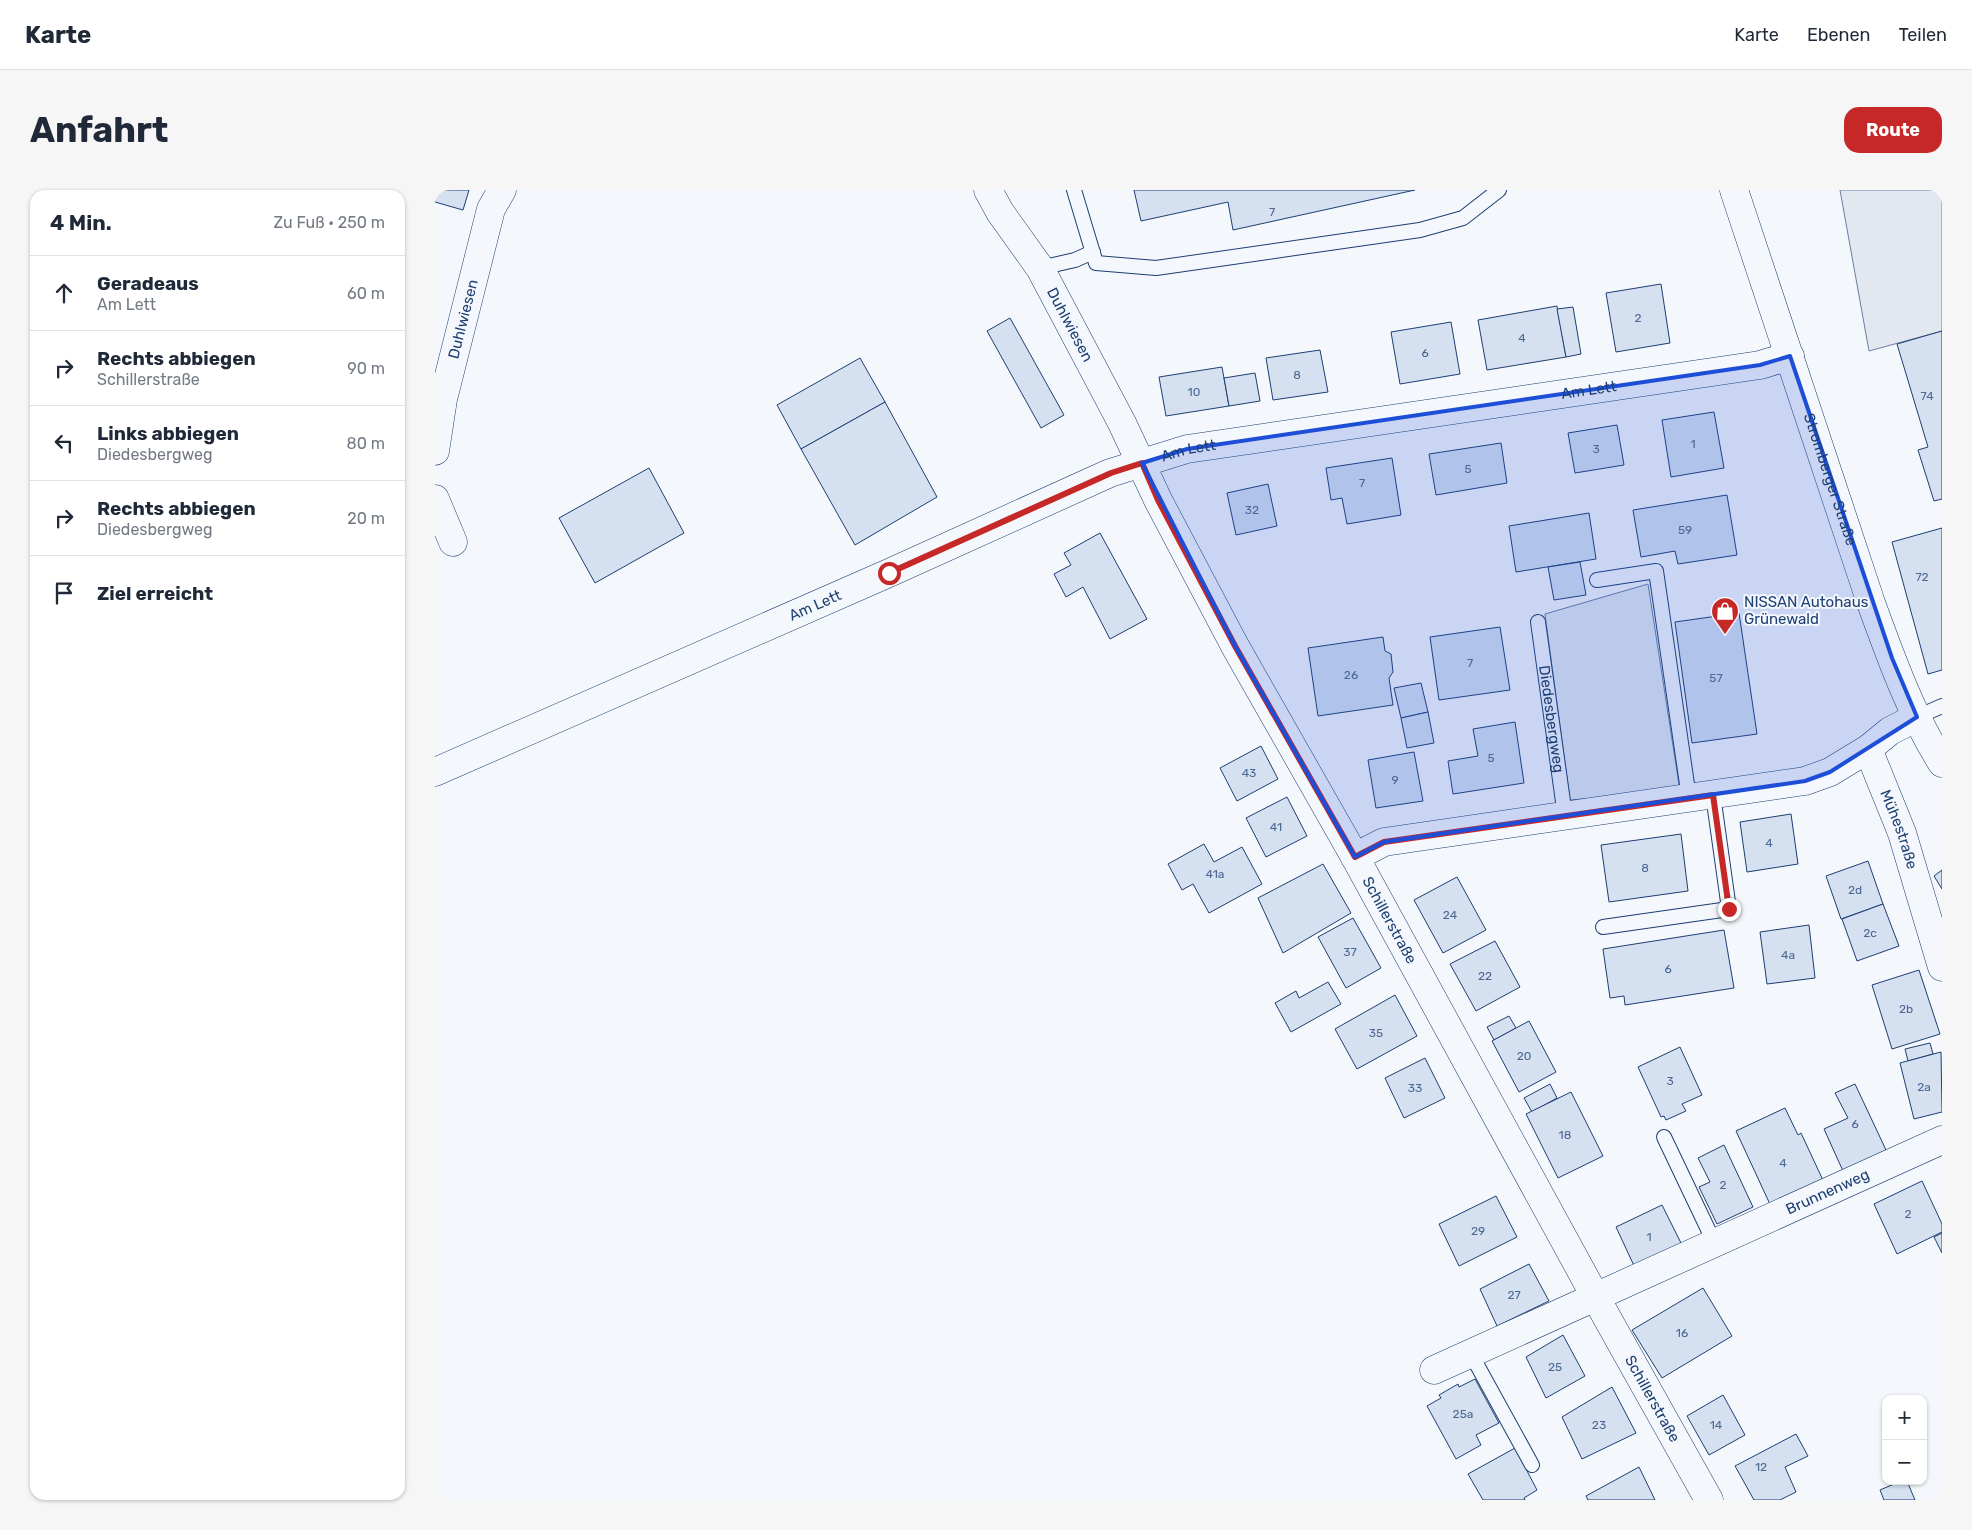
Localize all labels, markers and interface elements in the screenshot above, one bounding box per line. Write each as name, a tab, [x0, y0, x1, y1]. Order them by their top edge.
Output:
text: Karte	[25, 21, 91, 49]
text: Karte	[1734, 24, 1779, 46]
text: Ebenen	[1807, 24, 1871, 46]
text: Teilen	[1899, 24, 1947, 46]
button: Route	[1844, 107, 1942, 153]
text: Anfahrt	[30, 109, 168, 151]
house number: 7	[1269, 205, 1275, 219]
text: 4 Min.	[50, 210, 112, 235]
text: Zu Fuß · 250 m	[274, 213, 385, 232]
text: Geradeaus	[97, 272, 199, 295]
street label: Duhlwiesen	[444, 277, 482, 361]
icon: ahead	[50, 279, 78, 307]
text: 60 m	[347, 284, 385, 303]
street label: Duhlwiesen	[1043, 284, 1097, 365]
text: Am Lett	[97, 295, 156, 314]
house number: 2	[1634, 311, 1642, 325]
house number: 4	[1518, 331, 1526, 345]
house number: 6	[1421, 346, 1429, 360]
text: Rechts abbiegen	[97, 347, 256, 370]
icon: right	[50, 354, 78, 382]
text: 90 m	[347, 359, 385, 378]
house number: 8	[1293, 368, 1301, 382]
text: Schillerstraße	[97, 370, 200, 389]
street label: Am Lett	[1560, 377, 1618, 403]
house number: 10	[1188, 385, 1200, 399]
house number: 74	[1920, 389, 1934, 403]
street label: Stromberger Straße	[1800, 411, 1860, 548]
text: Links abbiegen	[97, 422, 239, 445]
icon: left	[50, 429, 78, 457]
text: 80 m	[347, 434, 385, 453]
street label: Am Lett	[1159, 436, 1217, 466]
house number: 1	[1690, 437, 1696, 451]
house number: 3	[1592, 442, 1600, 456]
text: Diedesbergweg	[97, 445, 213, 464]
house number: 5	[1464, 462, 1472, 476]
house number: 7	[1359, 476, 1365, 490]
text: Rechts abbiegen	[97, 497, 256, 520]
house number: 32	[1245, 503, 1259, 517]
icon: right	[50, 504, 78, 532]
text: 20 m	[347, 509, 385, 528]
text: Diedesbergweg	[97, 520, 213, 539]
house number: 59	[1678, 523, 1692, 537]
route start	[878, 562, 901, 585]
house number: 72	[1915, 570, 1929, 584]
icon: arrive	[50, 579, 78, 607]
text: Ziel erreicht	[97, 582, 213, 605]
street label: Am Lett	[786, 586, 844, 625]
place label: NISSAN Autohaus Grünewald	[1744, 593, 1869, 628]
shop icon: NISSAN Autohaus Grünewald	[1710, 596, 1740, 635]
house number: 7	[1467, 656, 1473, 670]
street label: Diedesbergweg	[1535, 664, 1568, 774]
house number: 26	[1344, 668, 1358, 682]
house number: 57	[1709, 671, 1723, 685]
house number: 5	[1487, 751, 1495, 765]
house number: 43	[1242, 766, 1256, 780]
house number: 9	[1391, 773, 1399, 787]
street label: Mühestraße	[1876, 787, 1921, 871]
house number: 41	[1270, 820, 1282, 834]
house number: 4	[1765, 836, 1773, 850]
house number: 8	[1641, 861, 1649, 875]
house number: 41a	[1206, 867, 1224, 881]
street label: Schillerstraße	[1358, 874, 1421, 967]
house number: 2d	[1848, 883, 1862, 897]
route end	[1718, 898, 1741, 921]
house number: 24	[1443, 908, 1458, 922]
house number: 2c	[1863, 926, 1877, 940]
house number: 37	[1343, 945, 1357, 959]
house number: 4a	[1781, 948, 1795, 962]
house number: 6	[1664, 962, 1672, 976]
house number: 22	[1478, 969, 1492, 983]
house number: 2b	[1899, 1002, 1913, 1016]
house number: 35	[1369, 1026, 1383, 1040]
house number: 20	[1517, 1049, 1531, 1063]
house number: 3	[1666, 1074, 1674, 1088]
house number: 2a	[1917, 1080, 1931, 1094]
house number: 33	[1408, 1081, 1422, 1095]
house number: 6	[1851, 1117, 1859, 1131]
house number: 18	[1559, 1128, 1571, 1142]
house number: 4	[1779, 1156, 1787, 1170]
street label: Brunnenweg	[1783, 1165, 1872, 1218]
house number: 2	[1719, 1178, 1727, 1192]
house number: 2	[1904, 1207, 1912, 1221]
house number: 29	[1471, 1224, 1485, 1238]
house number: 1	[1646, 1230, 1652, 1244]
house number: 27	[1507, 1288, 1521, 1302]
house number: 16	[1676, 1326, 1688, 1340]
street label: Schillerstraße	[1621, 1352, 1684, 1445]
house number: 25	[1548, 1360, 1562, 1374]
map controls	[1882, 1395, 1927, 1485]
button: +	[1882, 1395, 1927, 1440]
house number: 25a	[1453, 1407, 1473, 1421]
house number: 23	[1592, 1418, 1606, 1432]
house number: 14	[1710, 1418, 1723, 1432]
button: −	[1882, 1440, 1927, 1485]
house number: 12	[1755, 1460, 1767, 1474]

